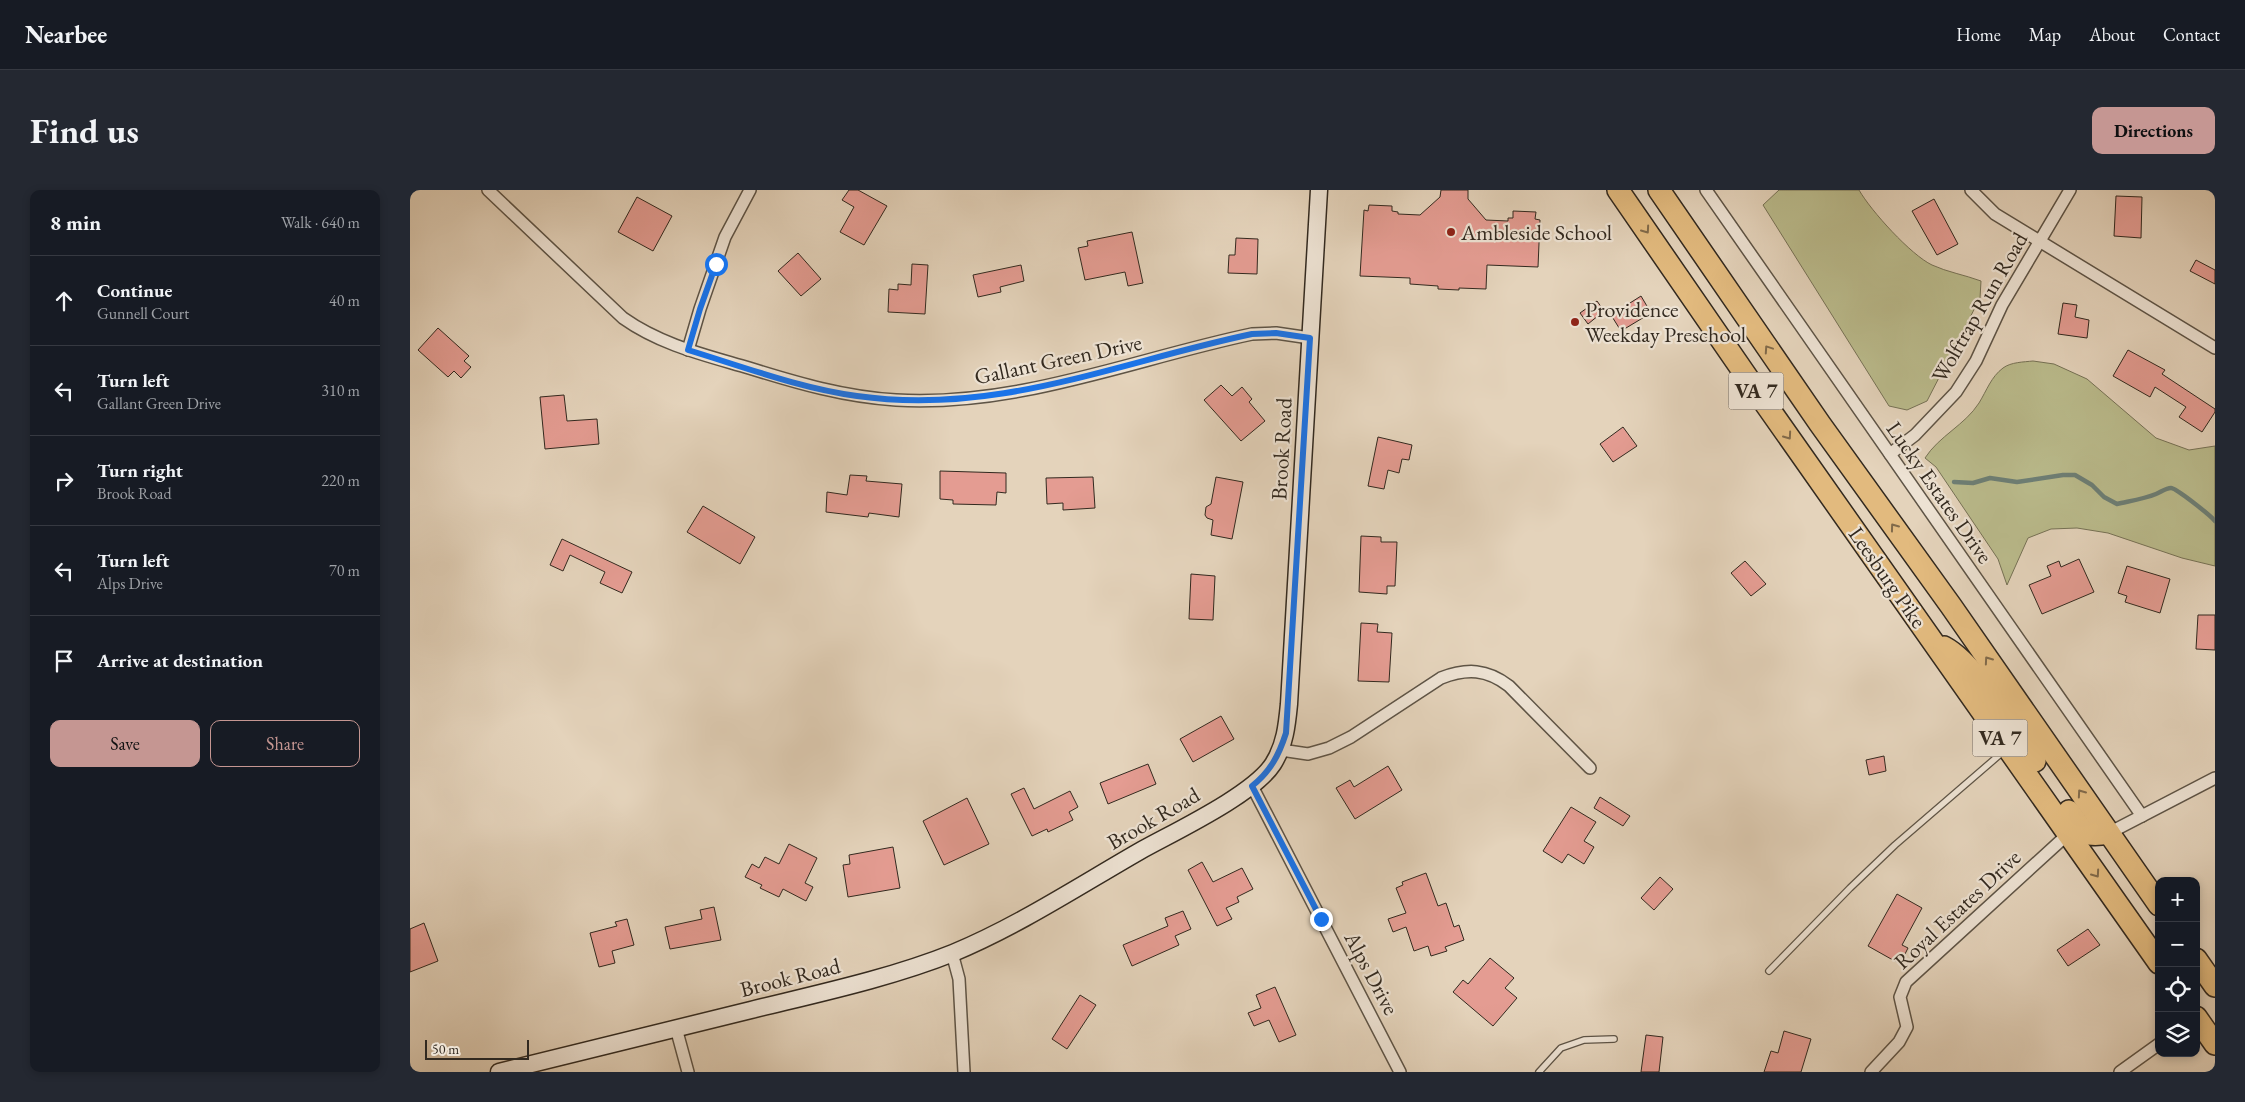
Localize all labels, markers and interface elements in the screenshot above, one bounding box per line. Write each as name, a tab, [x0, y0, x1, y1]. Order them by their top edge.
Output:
text: Nearbee	[25, 19, 107, 50]
text: Home	[1956, 23, 2001, 46]
text: Map	[2029, 23, 2061, 46]
text: About	[2089, 23, 2135, 46]
text: Contact	[2163, 23, 2220, 46]
button: Directions	[2092, 107, 2215, 154]
text: Find us	[30, 108, 139, 153]
text: 8 min	[50, 209, 101, 236]
text: Walk · 640 m	[281, 212, 360, 233]
place label: Ambleside School	[1460, 218, 1612, 247]
one-way arrow	[1640, 224, 1649, 234]
marker: Ambleside School	[1445, 226, 1457, 238]
street label: Wolftrap Run Road	[1925, 226, 2035, 388]
route start	[705, 253, 728, 276]
text: Continue	[97, 278, 172, 303]
icon: ahead	[50, 287, 78, 315]
text: 40 m	[329, 290, 360, 311]
place label: Providence Weekday Preschool	[1585, 295, 1746, 349]
text: Gunnell Court	[97, 303, 189, 324]
marker: Providence Weekday Preschool	[1569, 316, 1581, 328]
street label: Gallant Green Drive	[972, 328, 1145, 391]
one-way arrow	[1765, 345, 1774, 354]
text: Turn left	[97, 368, 169, 393]
road number: VA 7	[1728, 372, 1784, 410]
icon: left	[50, 377, 78, 405]
text: 310 m	[321, 380, 360, 401]
text: Gallant Green Drive	[97, 393, 221, 414]
street label: Brook Road	[1264, 396, 1299, 501]
street label: Lucky Estates Drive	[1880, 416, 2000, 569]
one-way arrow	[1782, 430, 1791, 440]
text: Turn right	[97, 458, 183, 483]
icon: right	[50, 467, 78, 495]
text: 220 m	[321, 470, 360, 491]
text: Brook Road	[97, 483, 172, 504]
street label: Leesburg Pike	[1842, 521, 1933, 634]
one-way arrow	[1891, 524, 1900, 533]
text: Turn left	[97, 548, 169, 573]
icon: left	[50, 557, 78, 585]
text: 70 m	[329, 560, 360, 581]
text: Alps Drive	[97, 573, 163, 594]
icon: arrive	[50, 647, 78, 675]
text: Arrive at destination	[97, 648, 263, 673]
one-way arrow	[1986, 657, 1994, 666]
button: Save	[50, 720, 200, 767]
button: Share	[210, 720, 360, 767]
road number: VA 7	[1972, 720, 2028, 756]
street label: Brook Road	[1102, 780, 1206, 857]
one-way arrow	[2078, 789, 2087, 799]
street label: Royal Estates Drive	[1888, 843, 2027, 976]
one-way arrow	[2090, 868, 2099, 878]
map controls	[2155, 877, 2200, 1057]
button: +	[2155, 877, 2200, 922]
route end	[1310, 908, 1333, 931]
button: −	[2155, 922, 2200, 967]
street label: Alps Drive	[1337, 926, 1406, 1020]
street label: Brook Road	[737, 951, 844, 1004]
button: locate	[2155, 967, 2200, 1012]
button: layers	[2155, 1012, 2200, 1057]
scale bar	[425, 1037, 529, 1060]
text: 50 m	[432, 1040, 459, 1058]

